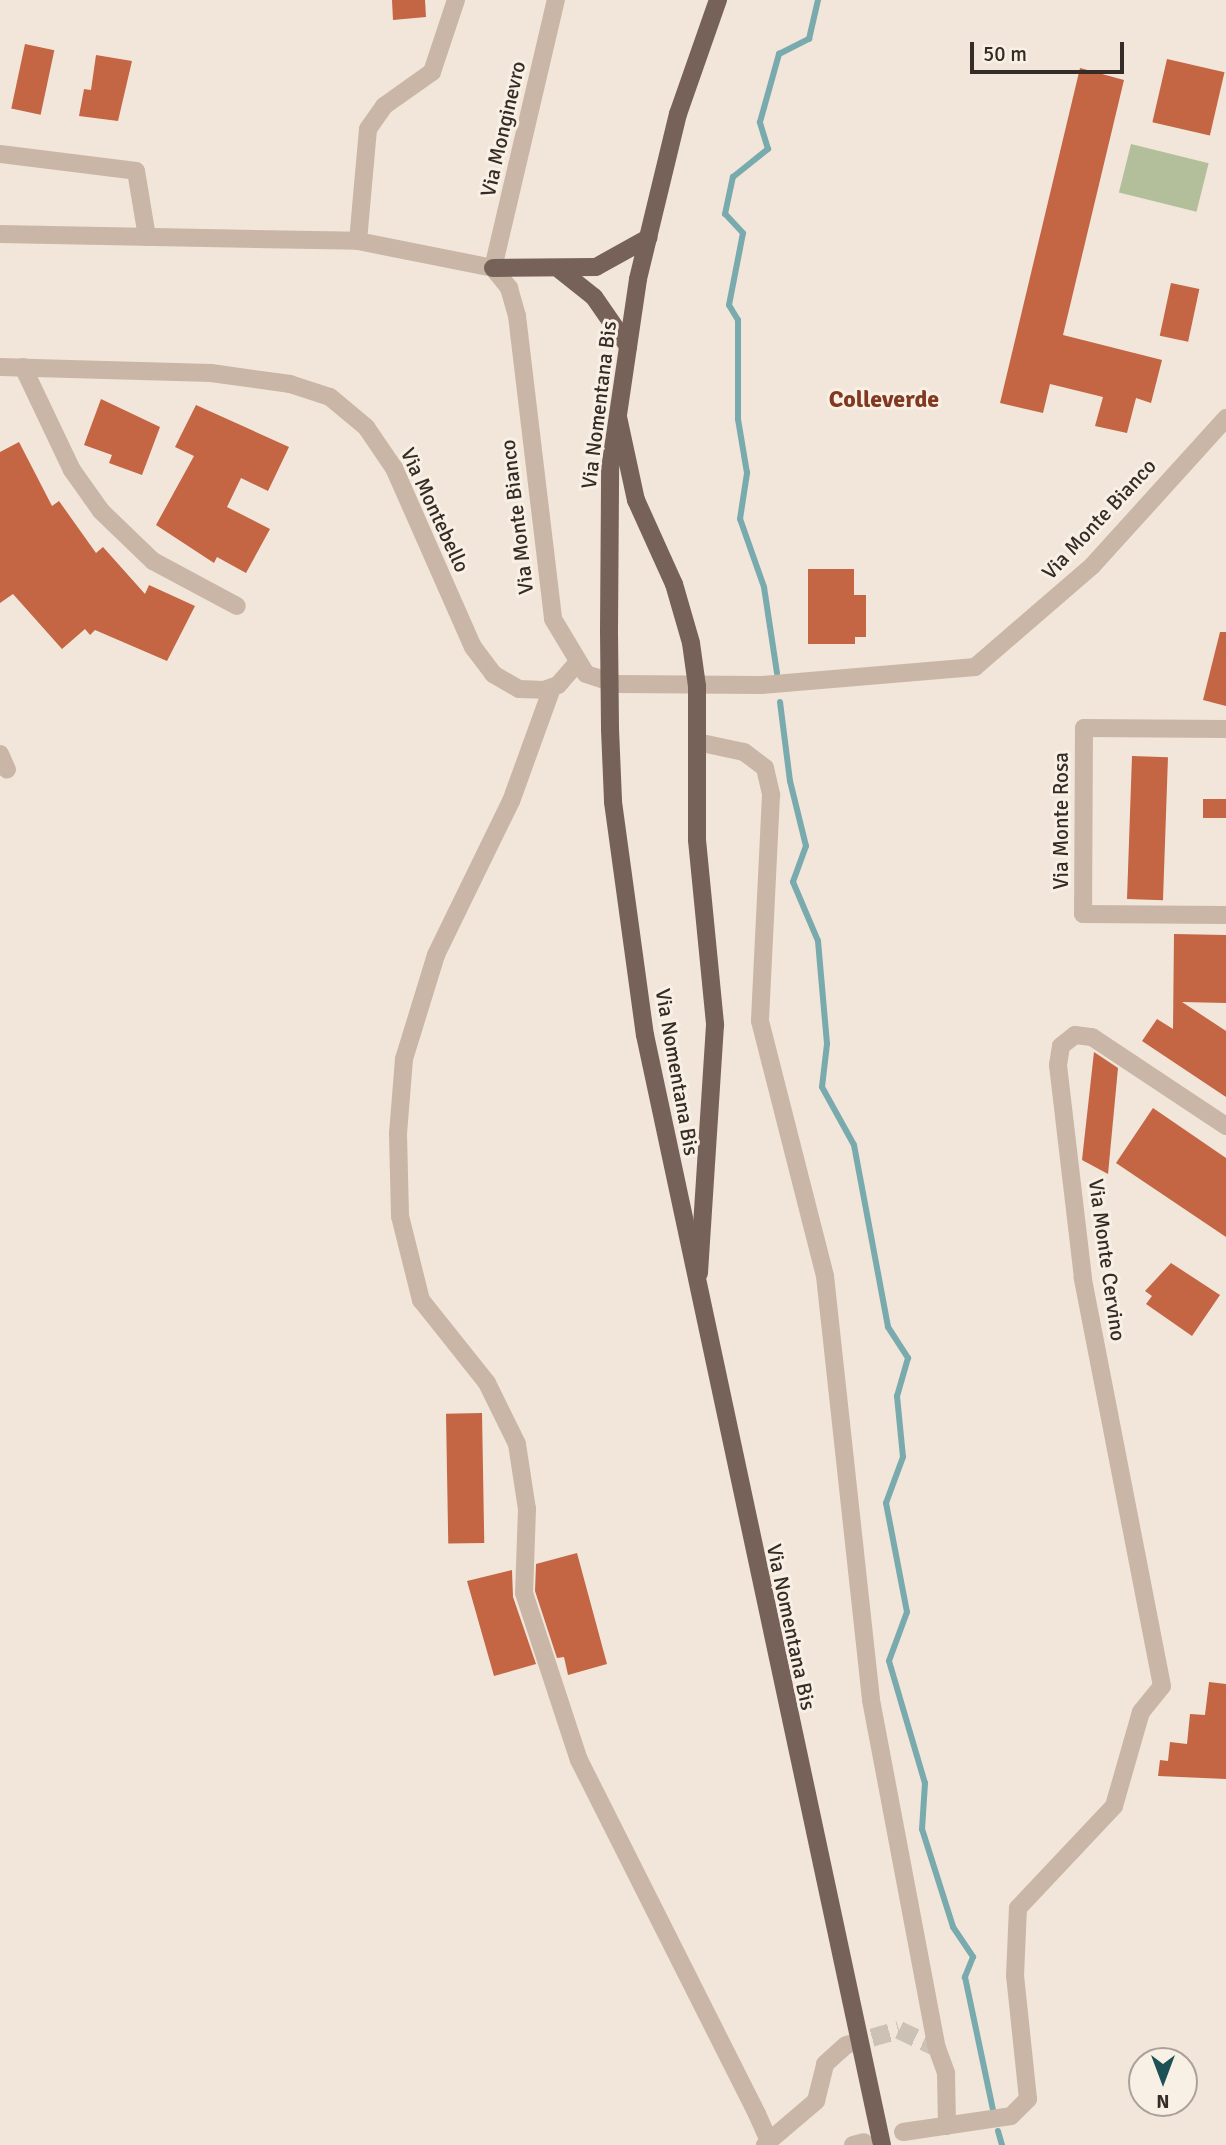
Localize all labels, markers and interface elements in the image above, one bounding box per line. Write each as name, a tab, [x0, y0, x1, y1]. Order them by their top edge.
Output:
scale bar	[974, 28, 1128, 72]
text: 50 m	[983, 41, 1027, 67]
street label: Via Monginevro	[475, 59, 531, 199]
street label: Via Nomentana Bis	[576, 319, 622, 491]
district label: Colleverde	[829, 386, 939, 414]
street label: Via Monte Bianco	[495, 438, 539, 596]
street label: Via Montebello	[395, 444, 475, 576]
street label: Via Monte Bianco	[1037, 453, 1161, 585]
street label: Via Monte Rosa	[1048, 752, 1074, 890]
street label: Via Nomentana Bis	[650, 986, 704, 1158]
street label: Via Monte Cervino	[1083, 1177, 1131, 1343]
street label: Via Nomentana Bis	[761, 1542, 821, 1712]
north arrow	[1128, 2047, 1198, 2117]
text: N	[1156, 2089, 1170, 2113]

